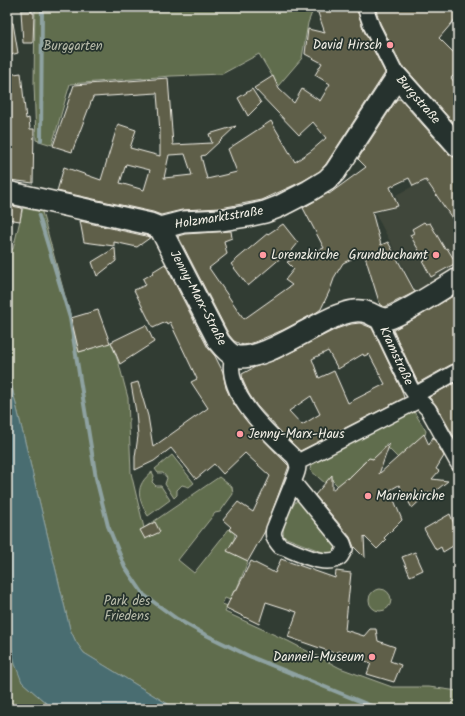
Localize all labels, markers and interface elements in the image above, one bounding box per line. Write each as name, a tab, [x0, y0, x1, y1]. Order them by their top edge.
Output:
place label: David Hirsch	[313, 35, 382, 56]
park label: Burggarten	[43, 36, 103, 57]
marker: David Hirsch	[385, 40, 395, 50]
street label: Burgstraße	[391, 71, 446, 129]
street label: Holzmarktstraße	[173, 201, 265, 235]
place label: Lorenzkirche	[271, 245, 339, 266]
place label: Grundbuchamt	[349, 245, 429, 266]
street label: Jenny-Marx-Straße	[164, 246, 232, 350]
marker: Lorenzkirche	[258, 250, 268, 260]
marker: Grundbuchamt	[431, 250, 441, 260]
street label: Kramstraße	[373, 323, 419, 389]
place label: Jenny-Marx-Haus	[248, 424, 345, 445]
marker: Jenny-Marx-Haus	[235, 429, 245, 439]
place label: Marienkirche	[376, 486, 445, 507]
marker: Marienkirche	[363, 491, 373, 501]
park label: Park des Friedens	[104, 591, 151, 627]
place label: Danneil-Museum	[273, 647, 364, 668]
marker: Danneil-Museum	[367, 652, 377, 662]

